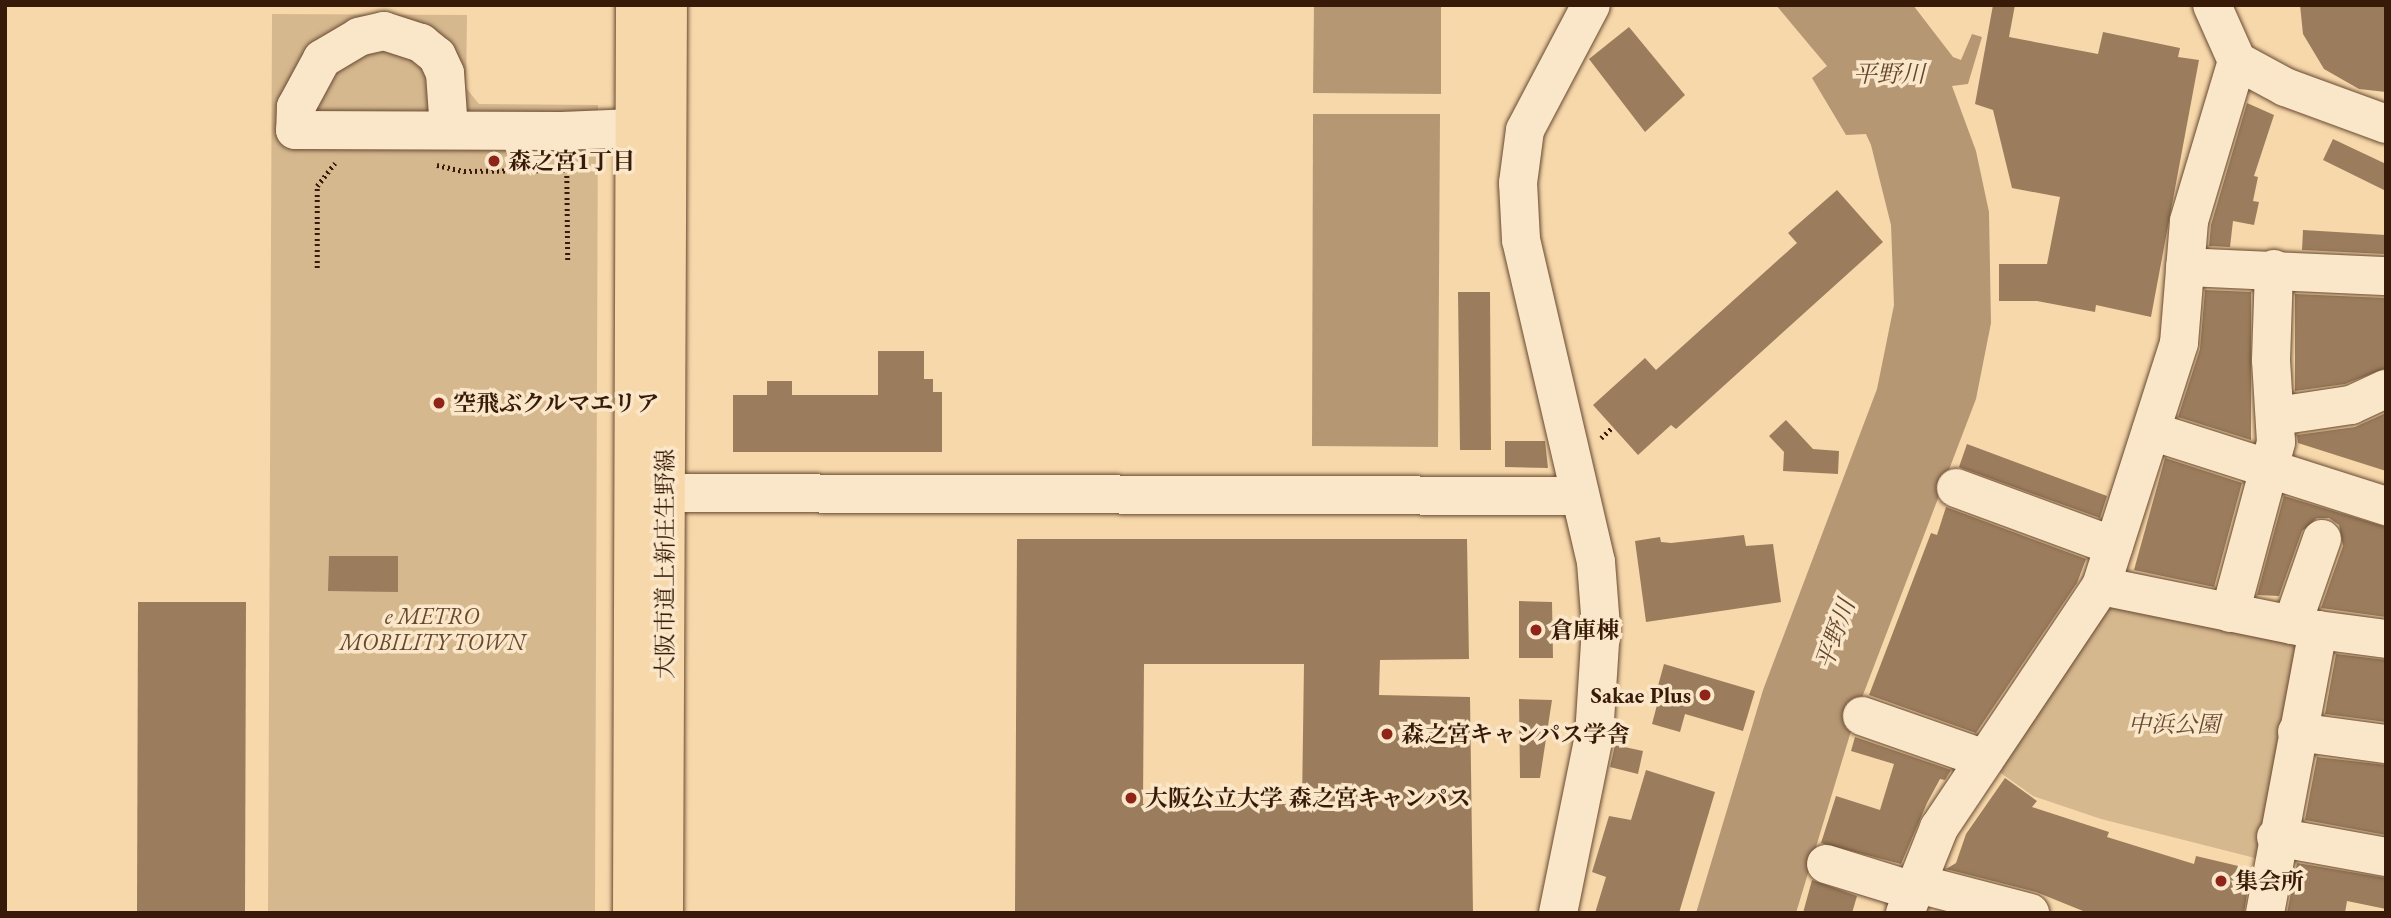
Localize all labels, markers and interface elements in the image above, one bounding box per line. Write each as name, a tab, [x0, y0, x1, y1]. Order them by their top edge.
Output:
water label: 平野川	[1853, 60, 1925, 88]
place label: 森之宮1丁目	[508, 147, 635, 175]
marker: 森之宮1丁目	[486, 153, 502, 169]
place label: 空飛ぶクルマエリア	[453, 389, 660, 417]
marker: 空飛ぶクルマエリア	[431, 395, 447, 411]
street label: 大阪市道上新庄生野線	[651, 449, 679, 679]
water label: 平野川	[1809, 595, 1861, 673]
park label: e METRO MOBILITY TOWN	[339, 602, 525, 656]
place label: 倉庫棟	[1550, 616, 1619, 644]
marker: 倉庫棟	[1528, 622, 1544, 638]
place label: Sakae Plus	[1591, 681, 1691, 709]
marker: Sakae Plus	[1697, 687, 1713, 703]
park label: 中浜公園	[2128, 710, 2220, 738]
place label: 森之宮キャンパス学舎	[1401, 720, 1631, 748]
marker: 森之宮キャンパス学舎	[1379, 726, 1395, 742]
place label: 大阪公立大学 森之宮キャンパス	[1145, 784, 1472, 812]
marker: 大阪公立大学 森之宮キャンパス	[1123, 790, 1139, 806]
place label: 集会所	[2235, 867, 2304, 895]
marker: 集会所	[2213, 873, 2229, 889]

